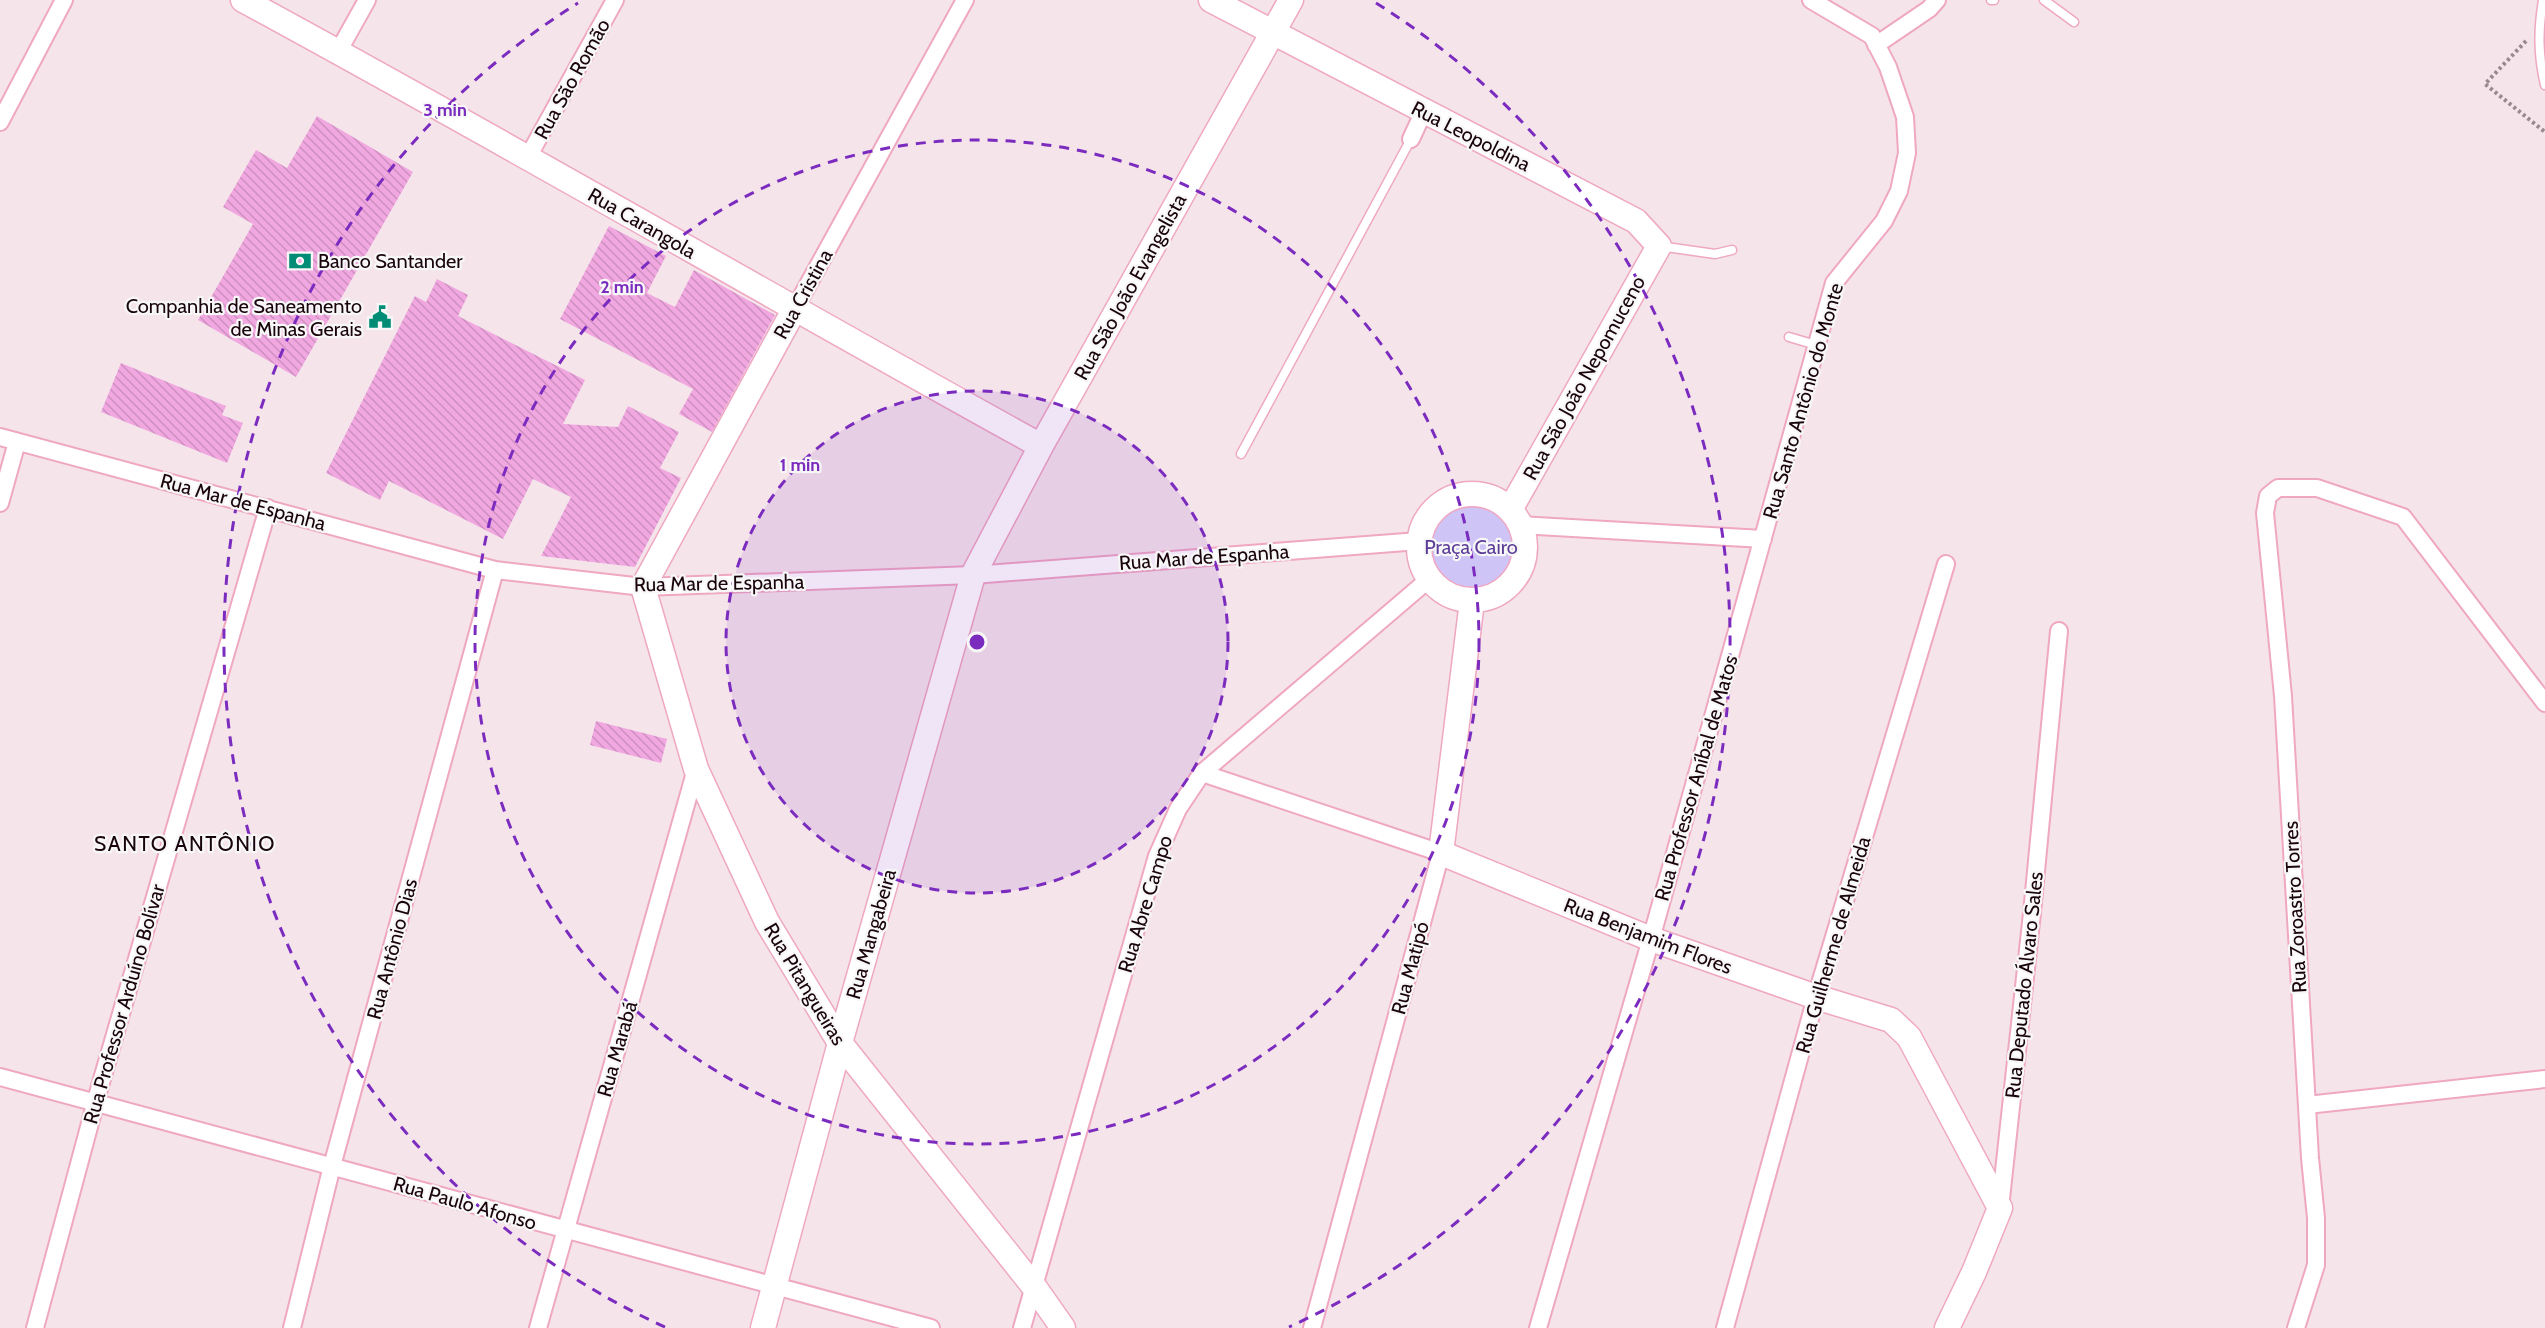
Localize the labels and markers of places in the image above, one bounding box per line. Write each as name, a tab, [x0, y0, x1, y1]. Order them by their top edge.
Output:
bank icon: Banco Santander	[287, 248, 313, 274]
place label: Banco Santander	[318, 249, 463, 273]
place label: Companhia de Saneamento de Minas Gerais	[126, 294, 362, 341]
public building icon: Companhia de Saneamento de Minas Gerais	[367, 304, 393, 330]
centre of rings	[967, 632, 987, 652]

